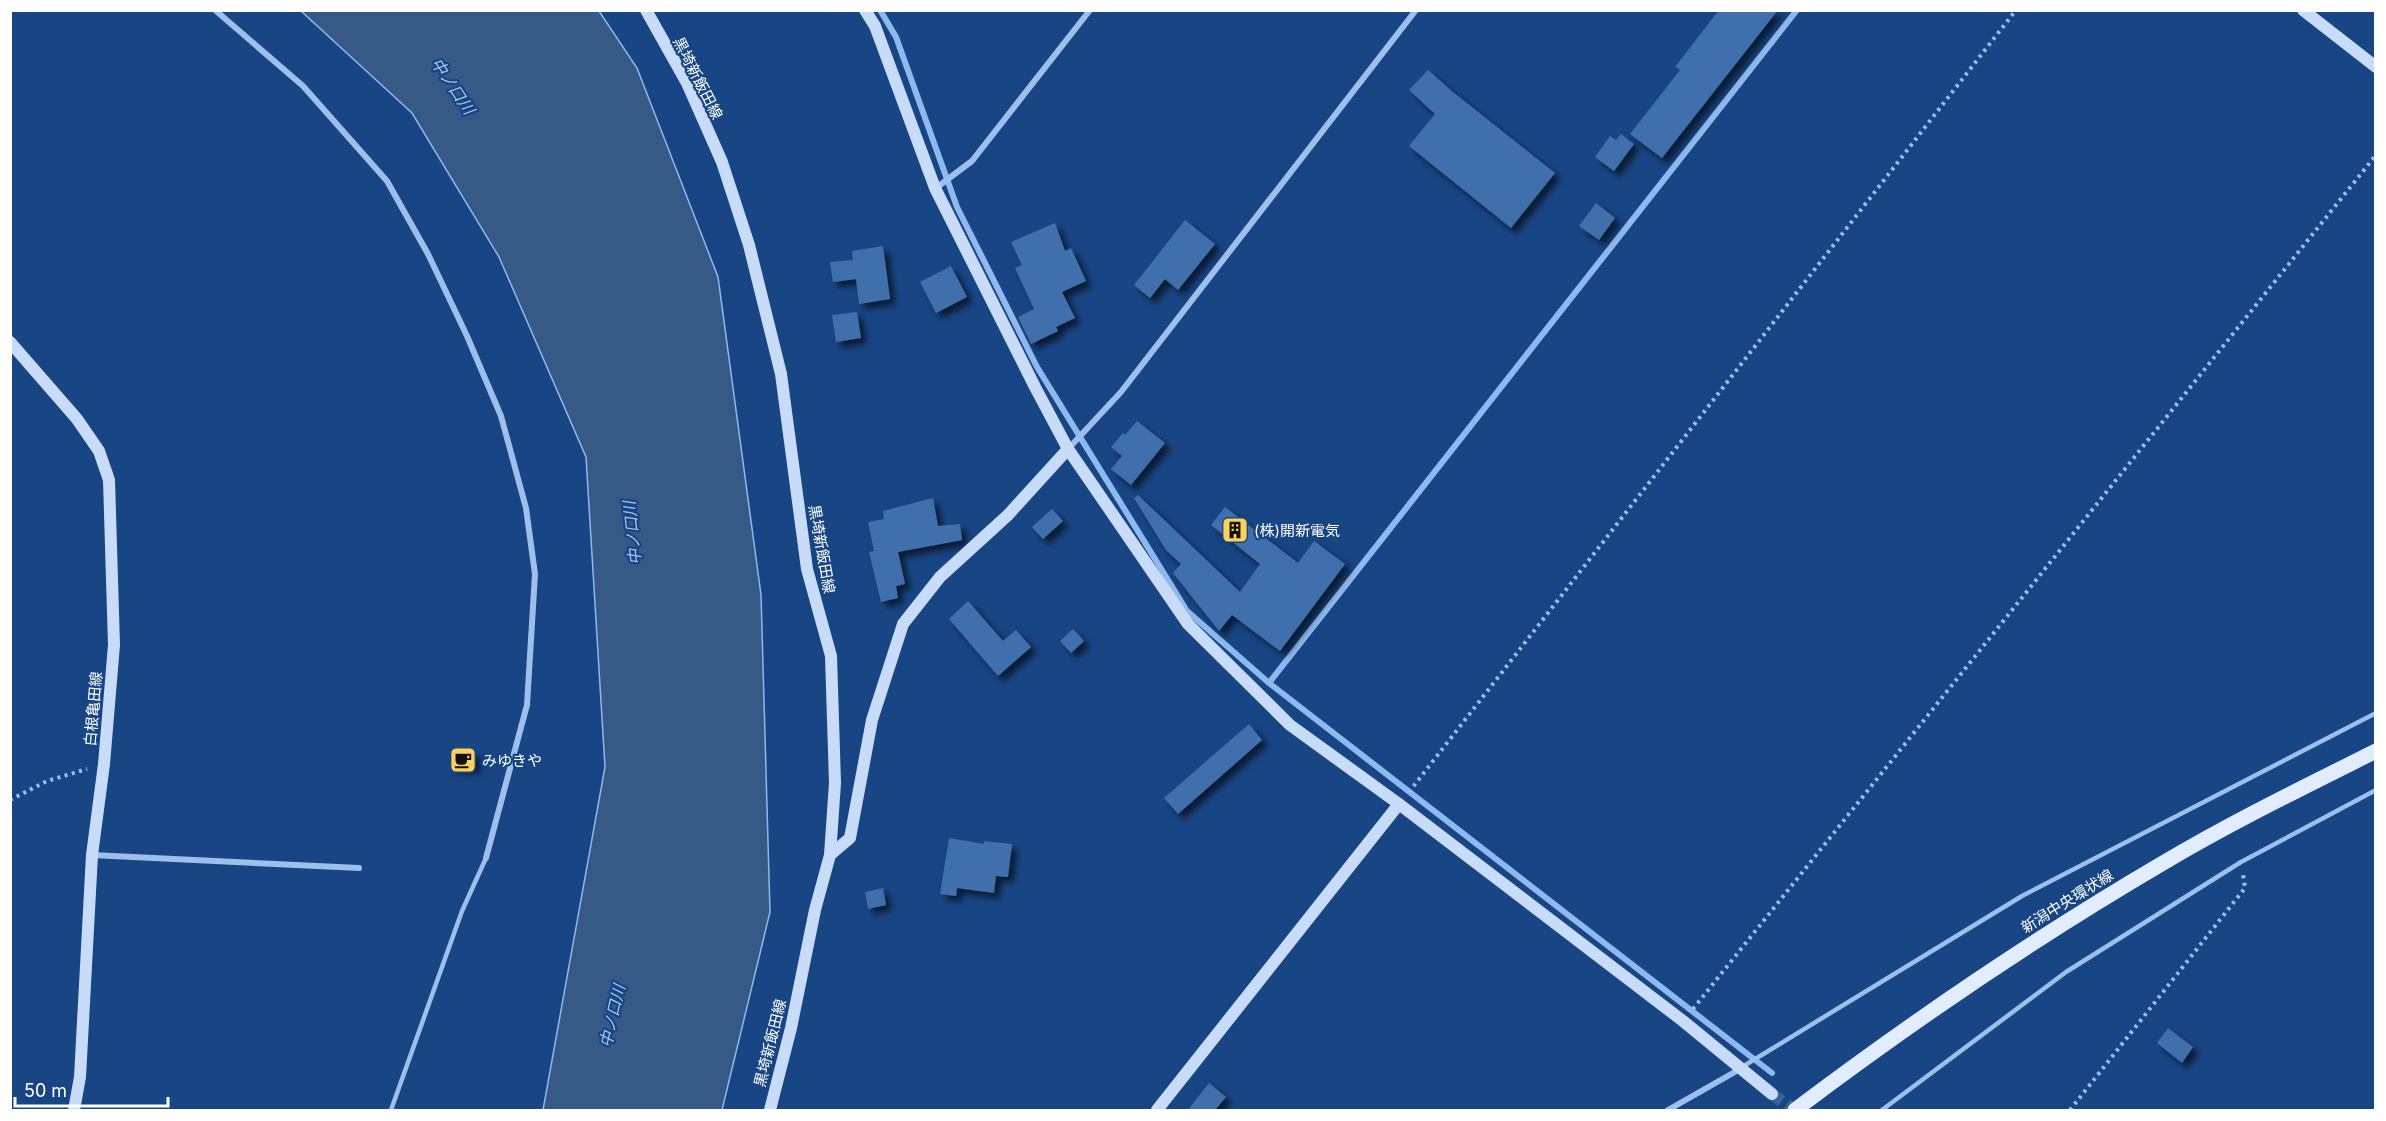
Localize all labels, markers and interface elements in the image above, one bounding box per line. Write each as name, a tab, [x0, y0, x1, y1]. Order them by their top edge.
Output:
street label: 黒埼新飯田線	[669, 34, 727, 122]
water label: 中ノ口川	[427, 54, 480, 120]
water label: 中ノ口川	[619, 498, 645, 566]
street label: 黒埼新飯田線	[805, 503, 839, 595]
building icon: (株)開新電気	[1220, 515, 1250, 545]
place label: (株)開新電気	[1254, 521, 1340, 540]
street label: 白根亀田線	[80, 671, 106, 747]
cafe icon: みゆきや	[448, 745, 478, 775]
place label: みゆきや	[482, 751, 542, 770]
street label: 新潟中央環状線	[2017, 865, 2117, 937]
water label: 中ノ口川	[595, 981, 629, 1049]
street label: 黒埼新飯田線	[750, 997, 790, 1089]
scale bar	[15, 1070, 168, 1108]
text: 50 m	[24, 1080, 67, 1101]

